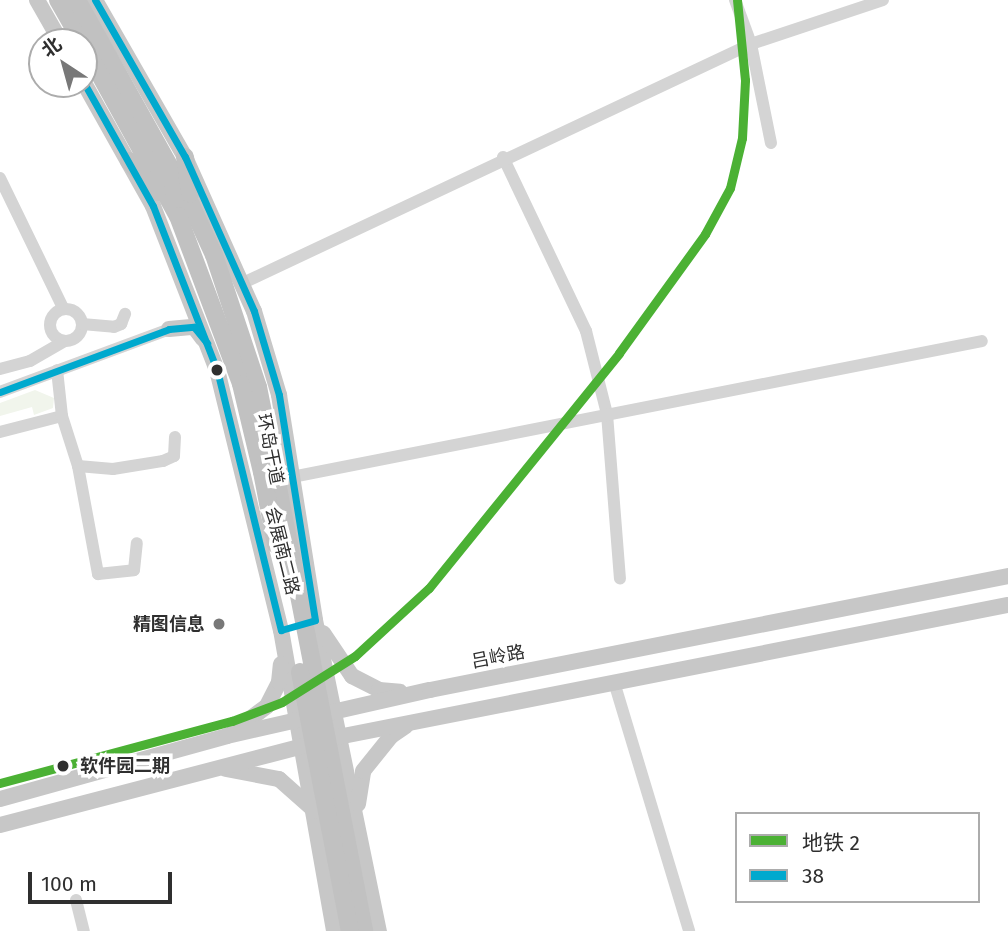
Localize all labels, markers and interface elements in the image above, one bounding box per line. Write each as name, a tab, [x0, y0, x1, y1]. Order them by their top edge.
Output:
north arrow	[28, 28, 98, 98]
text: 北	[37, 32, 66, 62]
unlabelled marker	[210, 363, 224, 377]
street label: 环岛干道	[253, 412, 287, 486]
street label: 会展南二路	[261, 505, 303, 597]
place label: 精图信息	[133, 613, 205, 635]
marker: 精图信息	[211, 616, 227, 632]
street label: 吕岭路	[469, 641, 527, 673]
marker: 软件园二期	[52, 755, 74, 777]
place label: 软件园二期	[80, 755, 170, 777]
legend	[735, 812, 980, 903]
text: 地铁 2	[802, 830, 860, 856]
scale bar	[32, 858, 175, 902]
text: 38	[802, 863, 824, 889]
text: 100 m	[41, 871, 97, 897]

